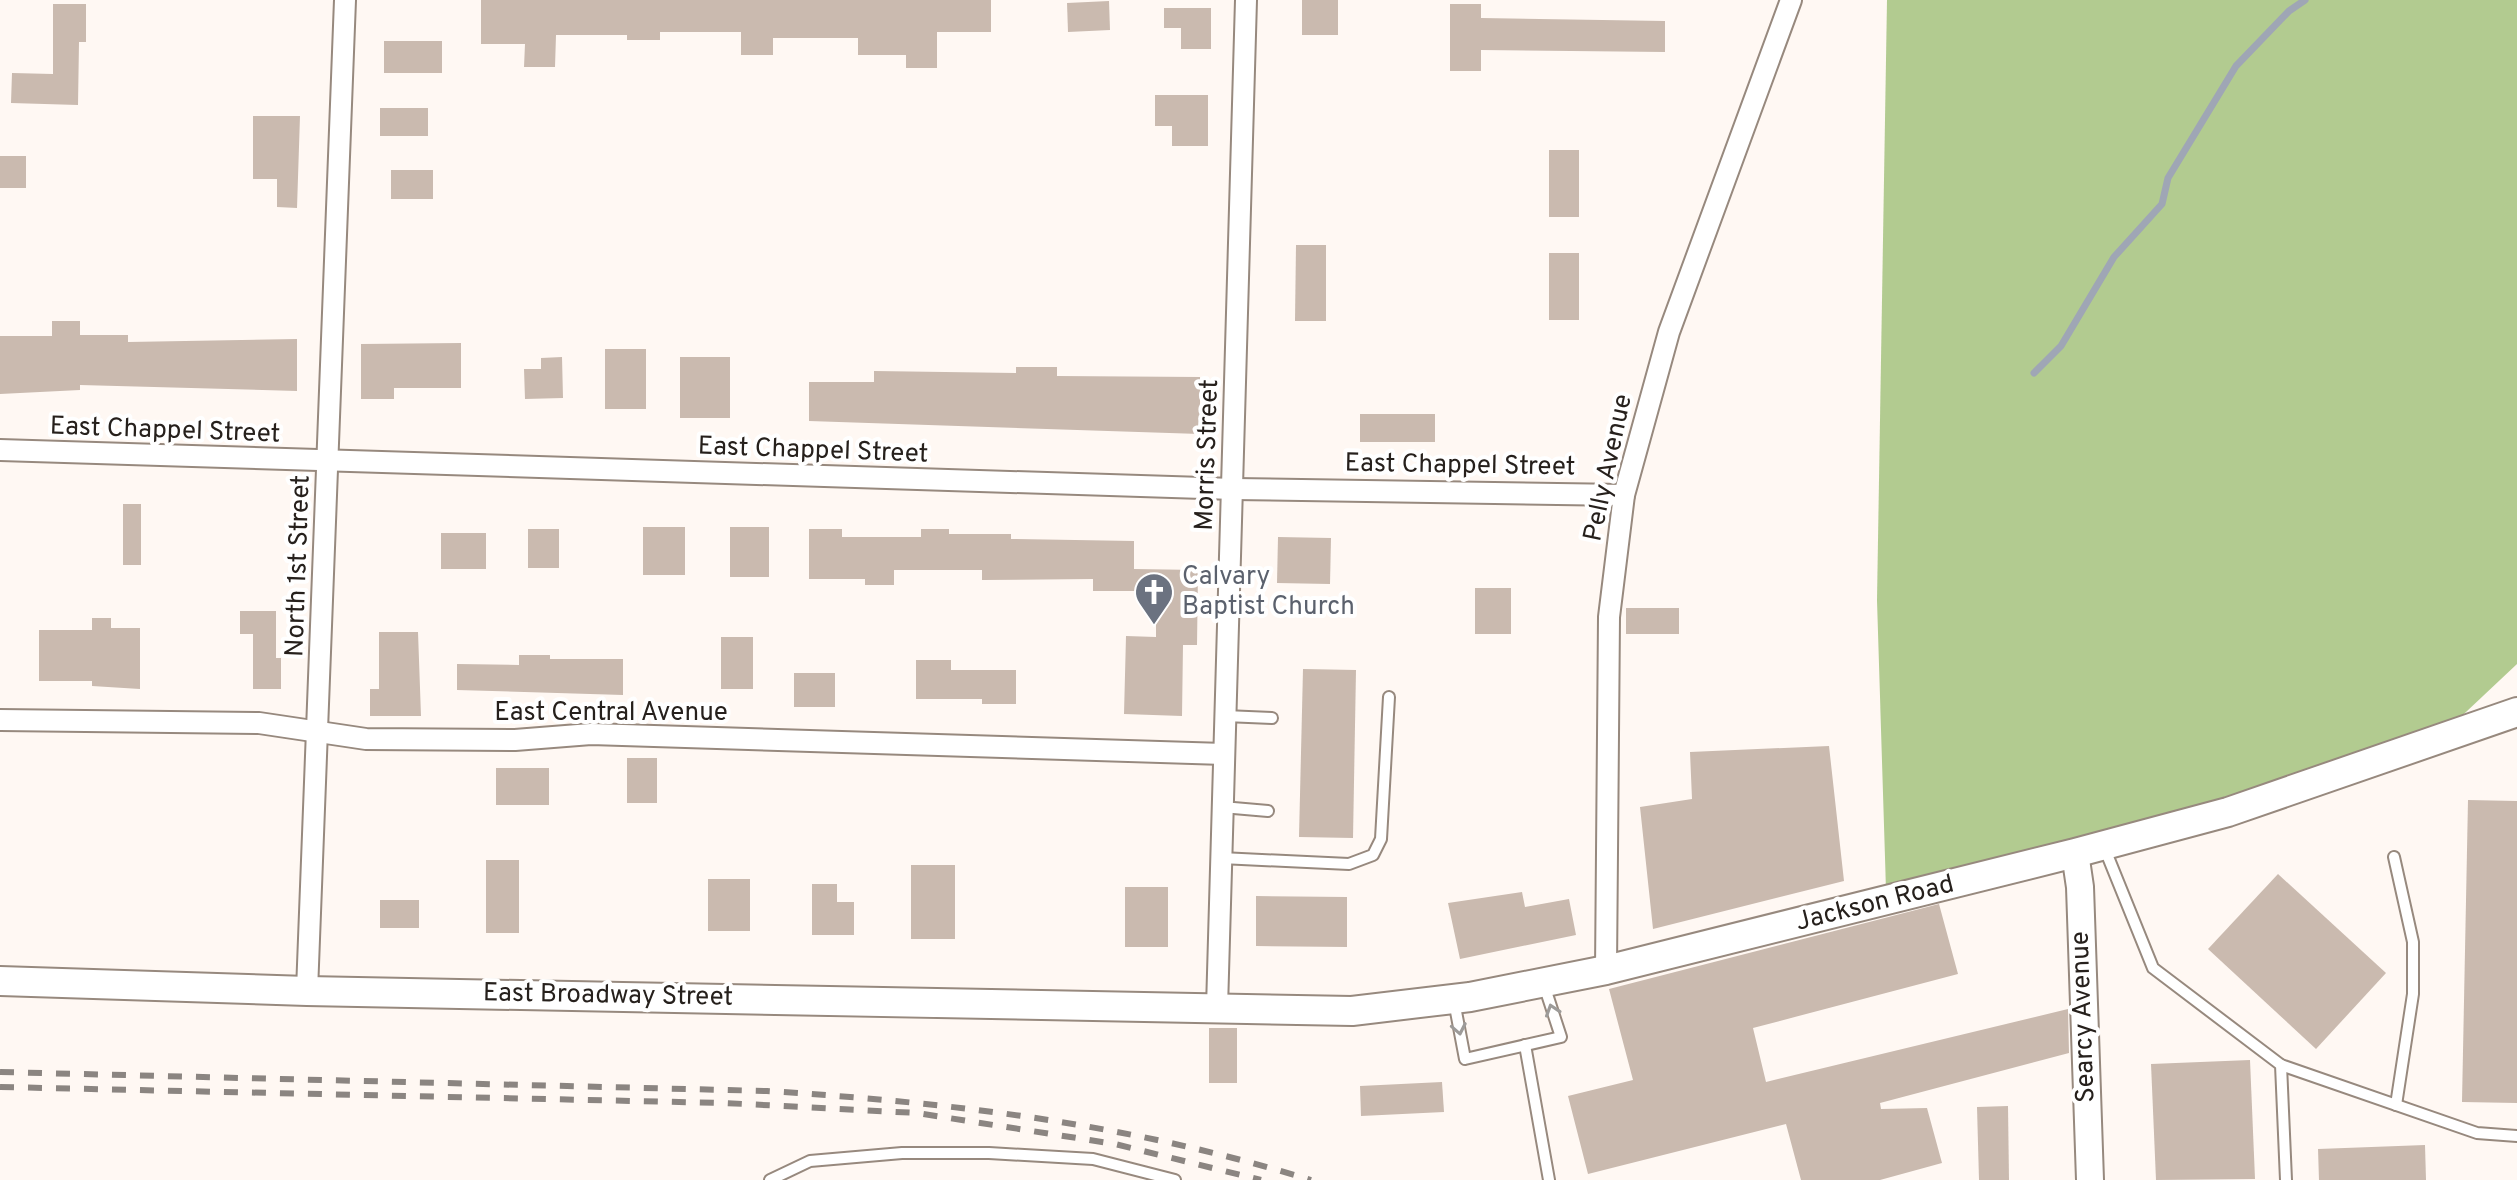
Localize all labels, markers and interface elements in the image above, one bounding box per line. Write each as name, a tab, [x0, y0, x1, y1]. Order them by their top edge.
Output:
street label: Morris Street	[1189, 379, 1227, 531]
street label: Pelly Avenue	[1577, 391, 1641, 545]
street label: East Chappel Street	[49, 410, 281, 452]
street label: East Chappel Street	[697, 430, 929, 472]
street label: East Chappel Street	[1344, 447, 1576, 485]
street label: North 1st Street	[279, 474, 319, 658]
place label: Calvary Baptist Church	[1182, 561, 1355, 624]
church icon: Calvary Baptist Church	[1133, 571, 1175, 626]
street label: East Central Avenue	[494, 697, 728, 730]
street label: Jackson Road	[1793, 868, 1957, 940]
street label: Searcy Avenue	[2065, 931, 2103, 1103]
street label: East Broadway Street	[482, 977, 734, 1015]
one-way arrow	[1546, 1003, 1562, 1017]
one-way arrow	[1450, 1022, 1467, 1036]

